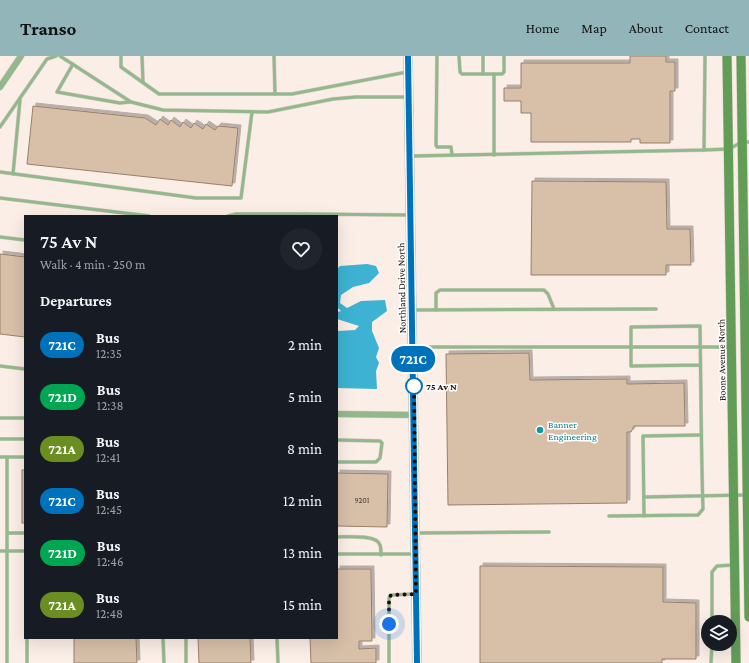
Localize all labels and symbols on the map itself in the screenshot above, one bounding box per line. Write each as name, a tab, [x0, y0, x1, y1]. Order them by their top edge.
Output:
street label: Northland Drive North	[395, 242, 408, 333]
street label: Boone Avenue North	[715, 318, 728, 401]
line badge: 721C	[385, 346, 441, 372]
marker: 75 Av N	[405, 377, 423, 395]
place label: 75 Av N	[426, 381, 457, 392]
place label: Banner Engineering	[548, 419, 597, 442]
marker: Banner Engineering	[535, 425, 545, 435]
house number: 9201	[355, 496, 370, 505]
your location	[379, 614, 399, 634]

